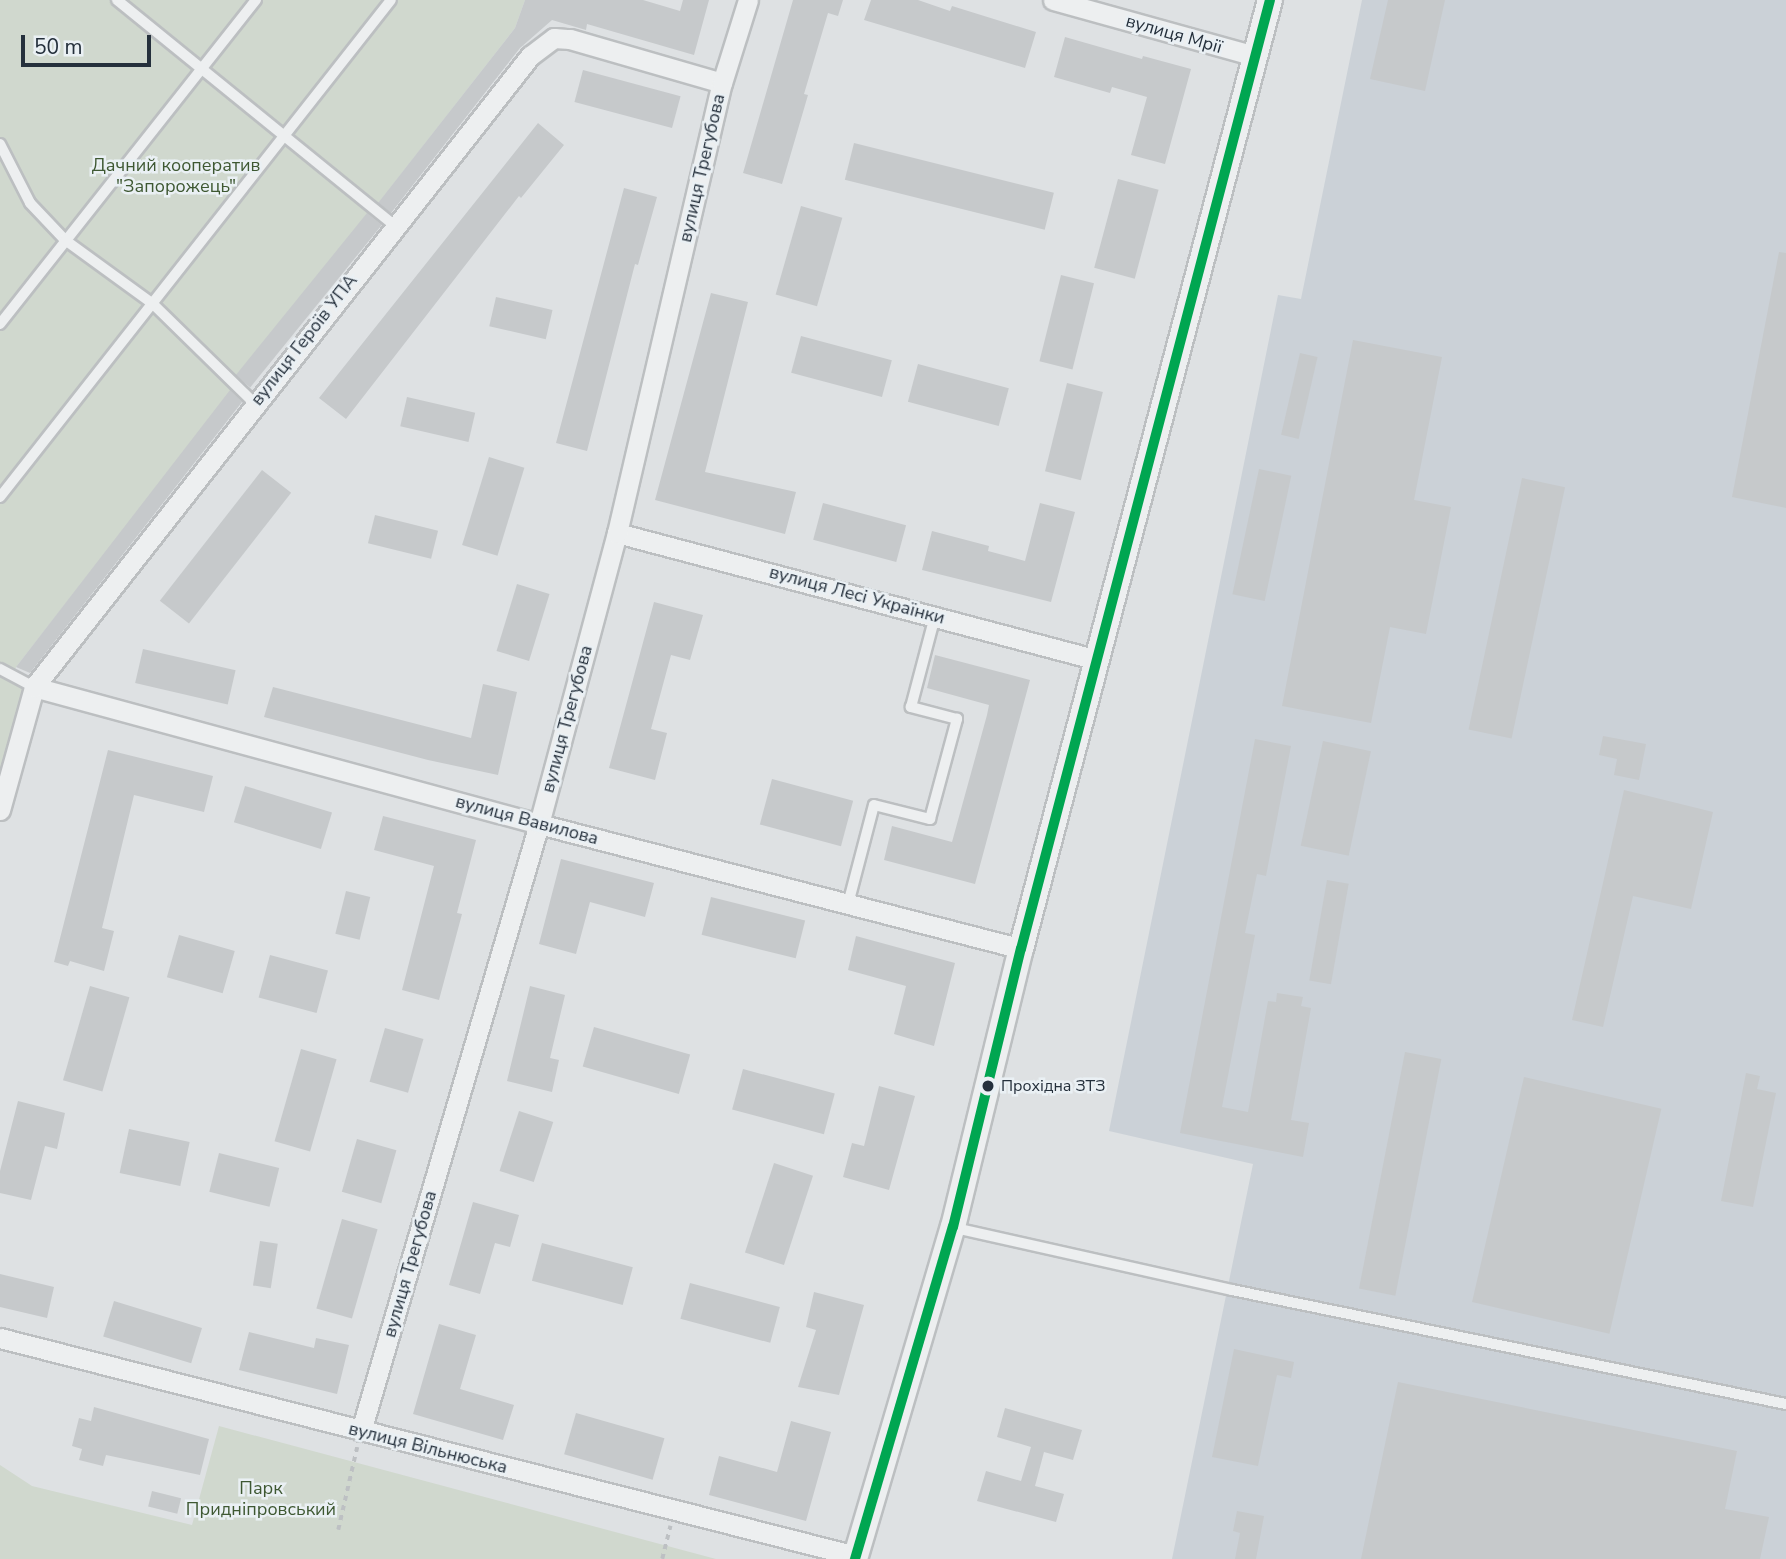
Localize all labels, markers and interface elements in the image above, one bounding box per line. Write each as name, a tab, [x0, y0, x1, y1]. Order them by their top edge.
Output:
street label: вулиця Мрії	[1123, 10, 1225, 58]
scale bar	[24, 21, 154, 65]
text: 50 m	[34, 33, 83, 61]
street label: вулиця Трегубова	[674, 92, 730, 244]
park label: Дачний кооператив "Запорожець"	[92, 155, 260, 198]
street label: вулиця Героїв УПА	[246, 270, 362, 410]
street label: вулиця Лесі Українки	[767, 561, 947, 629]
street label: вулиця Трегубова	[537, 643, 597, 795]
street label: вулиця Вавилова	[453, 791, 601, 849]
place label: Прохідна ЗТЗ	[1001, 1076, 1105, 1096]
marker: Прохідна ЗТЗ	[981, 1079, 995, 1093]
street label: вулиця Трегубова	[379, 1188, 441, 1340]
street label: вулиця Вільнюська	[346, 1418, 510, 1478]
park label: Парк Придніпровський	[186, 1478, 336, 1520]

